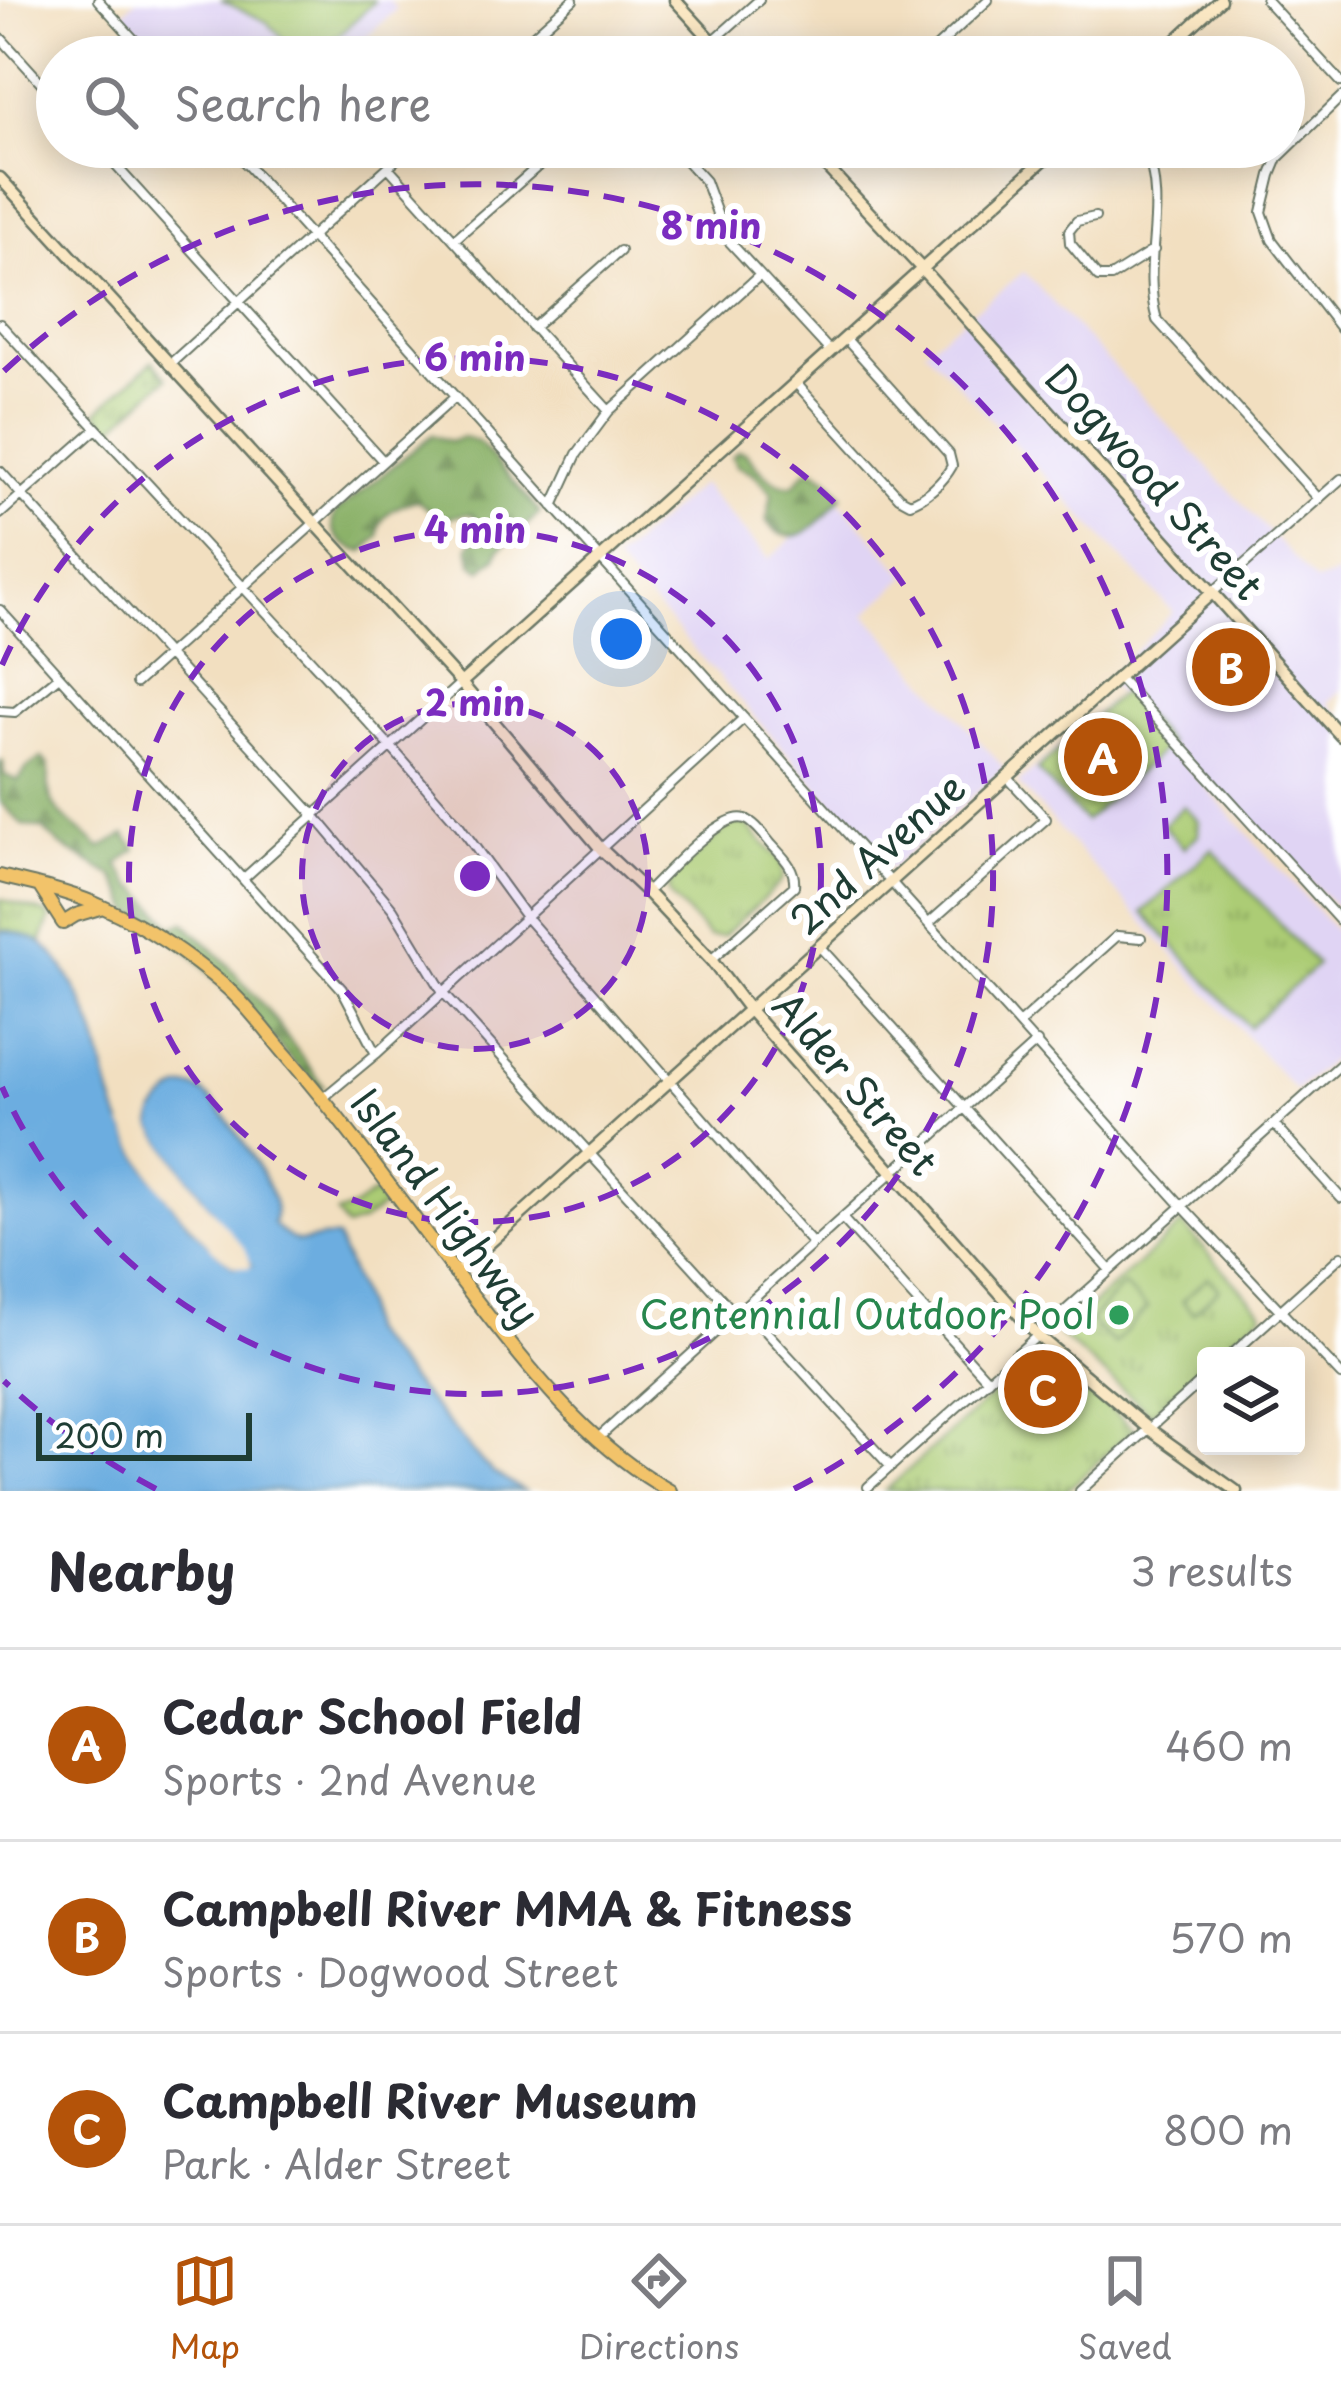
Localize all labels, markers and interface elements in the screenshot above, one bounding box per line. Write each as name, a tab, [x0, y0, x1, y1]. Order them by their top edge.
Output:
search box	[36, 36, 1305, 168]
text: Search here	[174, 68, 431, 136]
icon: search	[78, 69, 144, 135]
text: 8 min	[661, 197, 761, 251]
text: 6 min	[424, 329, 526, 383]
street label: Dogwood Street	[1033, 349, 1279, 612]
text: 4 min	[424, 501, 526, 555]
your location	[591, 609, 651, 669]
pin: B	[1192, 622, 1270, 712]
text: 2 min	[425, 674, 525, 728]
pin: A	[1064, 712, 1142, 802]
street label: 2nd Avenue	[776, 757, 977, 947]
centre of rings	[454, 855, 496, 897]
street label: Alder Street	[760, 977, 954, 1187]
street label: Island Highway	[338, 1075, 556, 1338]
place label: Centennial Outdoor Pool	[639, 1283, 1095, 1342]
marker: Centennial Outdoor Pool	[1106, 1302, 1132, 1328]
pin: C	[1004, 1344, 1082, 1434]
map controls	[1197, 1347, 1305, 1455]
button: layers	[1197, 1347, 1305, 1455]
scale bar	[36, 1407, 252, 1460]
text: 200 m	[54, 1409, 164, 1459]
text: Nearby	[48, 1531, 235, 1608]
text: 3 results	[1130, 1540, 1293, 1599]
text: Cedar School Field	[162, 1681, 582, 1749]
text: A	[72, 1715, 102, 1774]
text: 460 m	[1165, 1715, 1293, 1774]
text: Sports · 2nd Avenue	[162, 1749, 537, 1808]
text: Campbell River MMA & Fitness	[162, 1873, 852, 1941]
text: B	[74, 1907, 100, 1966]
text: 570 m	[1169, 1907, 1293, 1966]
text: Sports · Dogwood Street	[162, 1941, 619, 2000]
text: Campbell River Museum	[162, 2065, 698, 2133]
text: C	[72, 2099, 102, 2158]
text: 800 m	[1163, 2099, 1293, 2158]
text: Park · Alder Street	[162, 2133, 511, 2192]
tab: Map	[169, 2248, 240, 2370]
tab: Directions	[579, 2248, 739, 2370]
tab: Saved	[1078, 2248, 1172, 2370]

